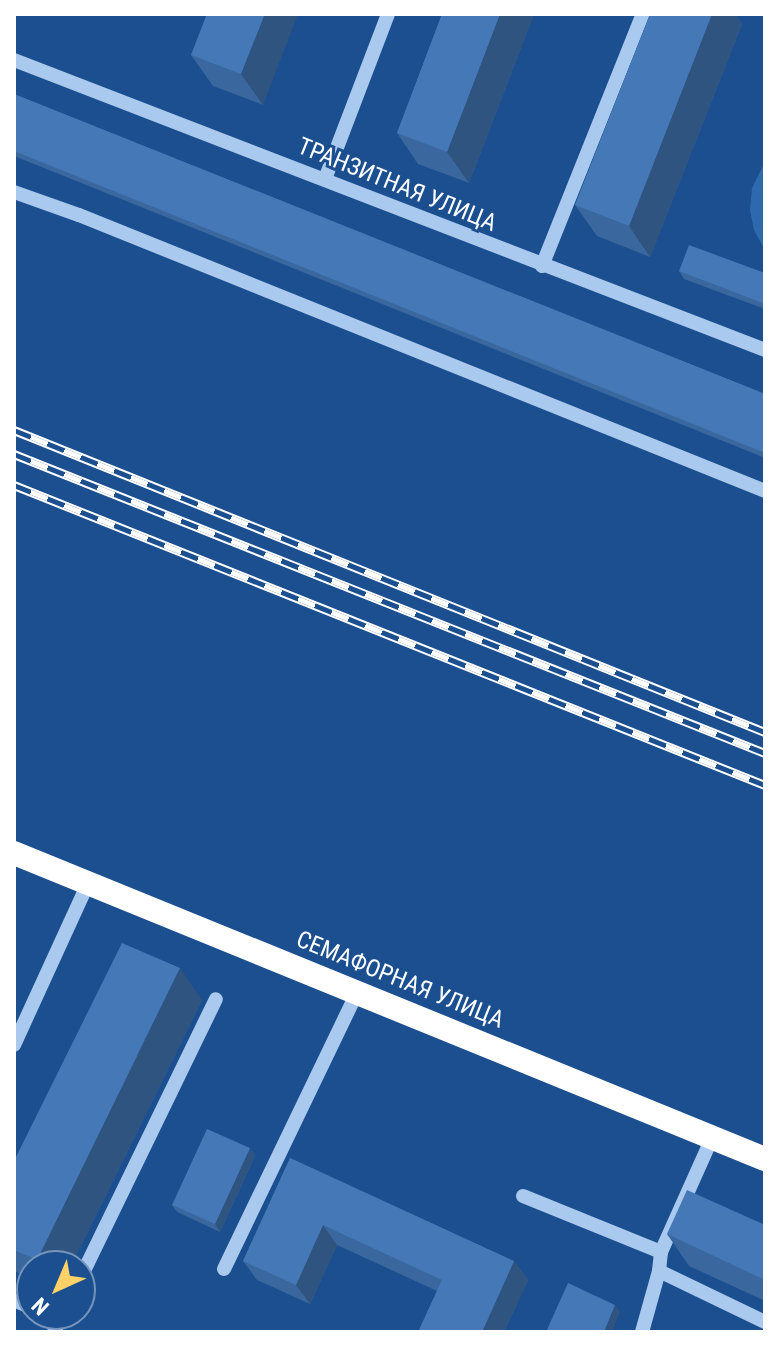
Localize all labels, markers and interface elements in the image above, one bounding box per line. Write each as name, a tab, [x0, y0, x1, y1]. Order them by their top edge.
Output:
street label: ТРАНЗИТНАЯ УЛИЦА	[293, 132, 501, 238]
street label: СЕМАФОРНАЯ УЛИЦА	[292, 925, 508, 1035]
north arrow	[16, 1250, 96, 1330]
text: N	[27, 1293, 54, 1320]

